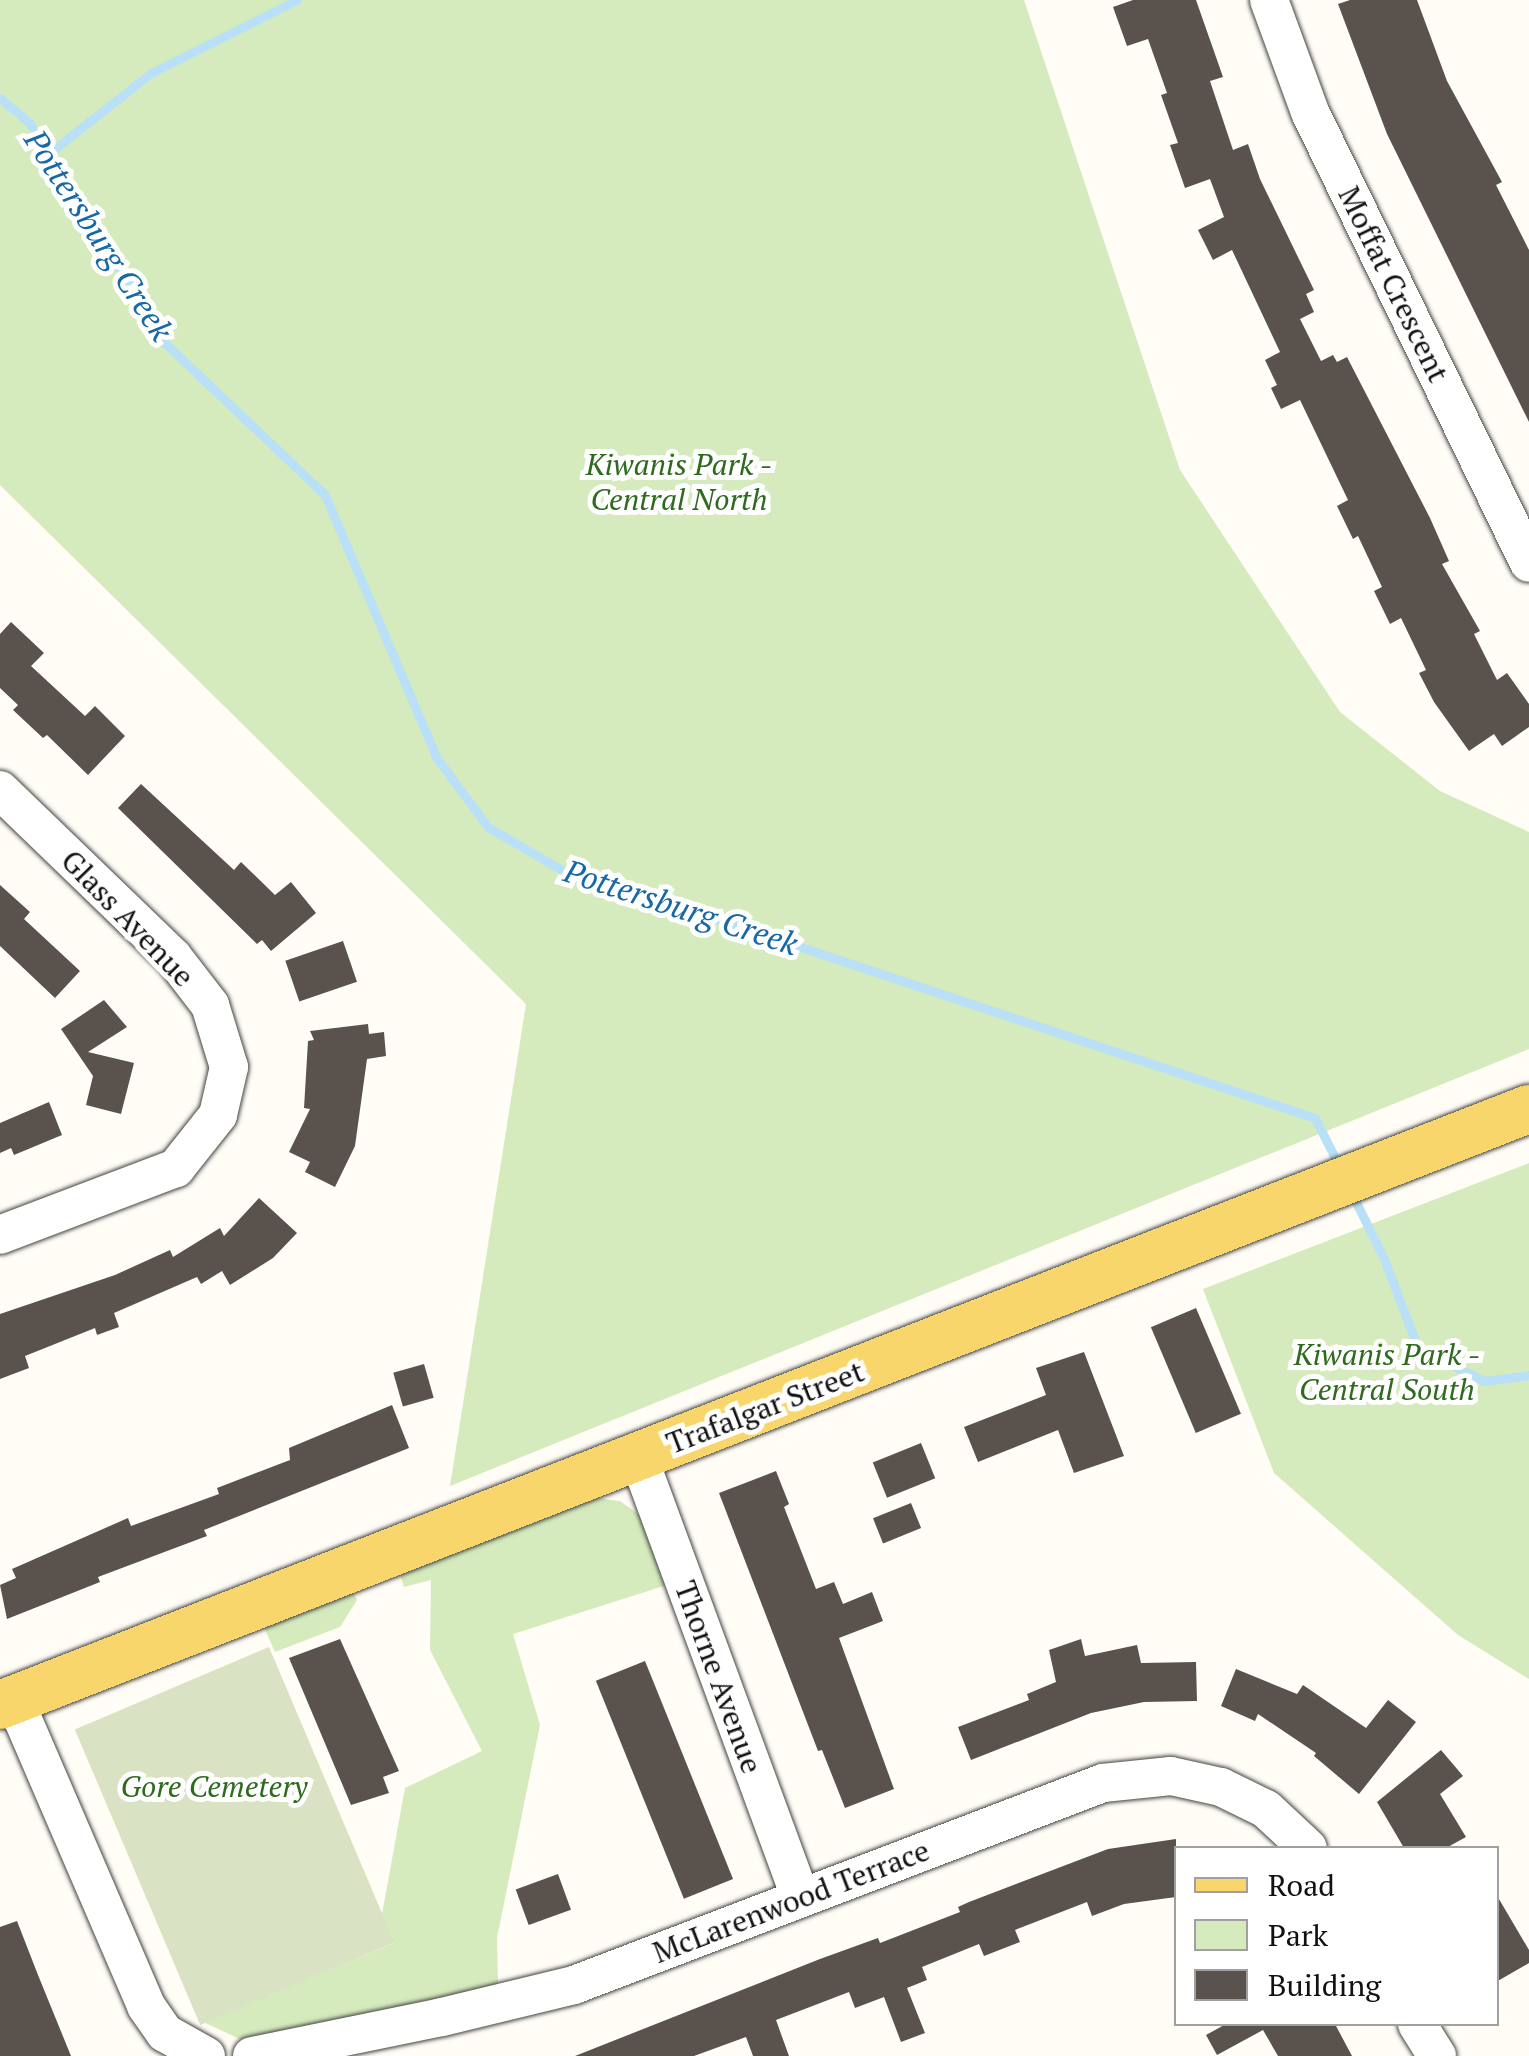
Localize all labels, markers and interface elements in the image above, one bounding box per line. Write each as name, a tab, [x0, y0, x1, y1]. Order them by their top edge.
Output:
water label: Pottersburg Creek	[17, 122, 181, 348]
street label: Moffat Crescent	[1331, 180, 1457, 388]
park label: Kiwanis Park - Central North	[585, 446, 773, 516]
street label: Glass Avenue	[54, 842, 202, 994]
water label: Pottersburg Creek	[559, 851, 803, 963]
park label: Kiwanis Park - Central South	[1293, 1336, 1481, 1406]
street label: Trafalgar Street	[661, 1353, 869, 1461]
street label: Thorne Avenue	[667, 1576, 771, 1778]
park label: Gore Cemetery	[121, 1768, 307, 1804]
street label: McLarenwood Terrace	[648, 1832, 934, 1970]
legend	[1174, 1846, 1499, 2026]
text: Road	[1268, 1865, 1335, 1905]
text: Park	[1268, 1915, 1328, 1955]
text: Building	[1268, 1965, 1381, 2005]

